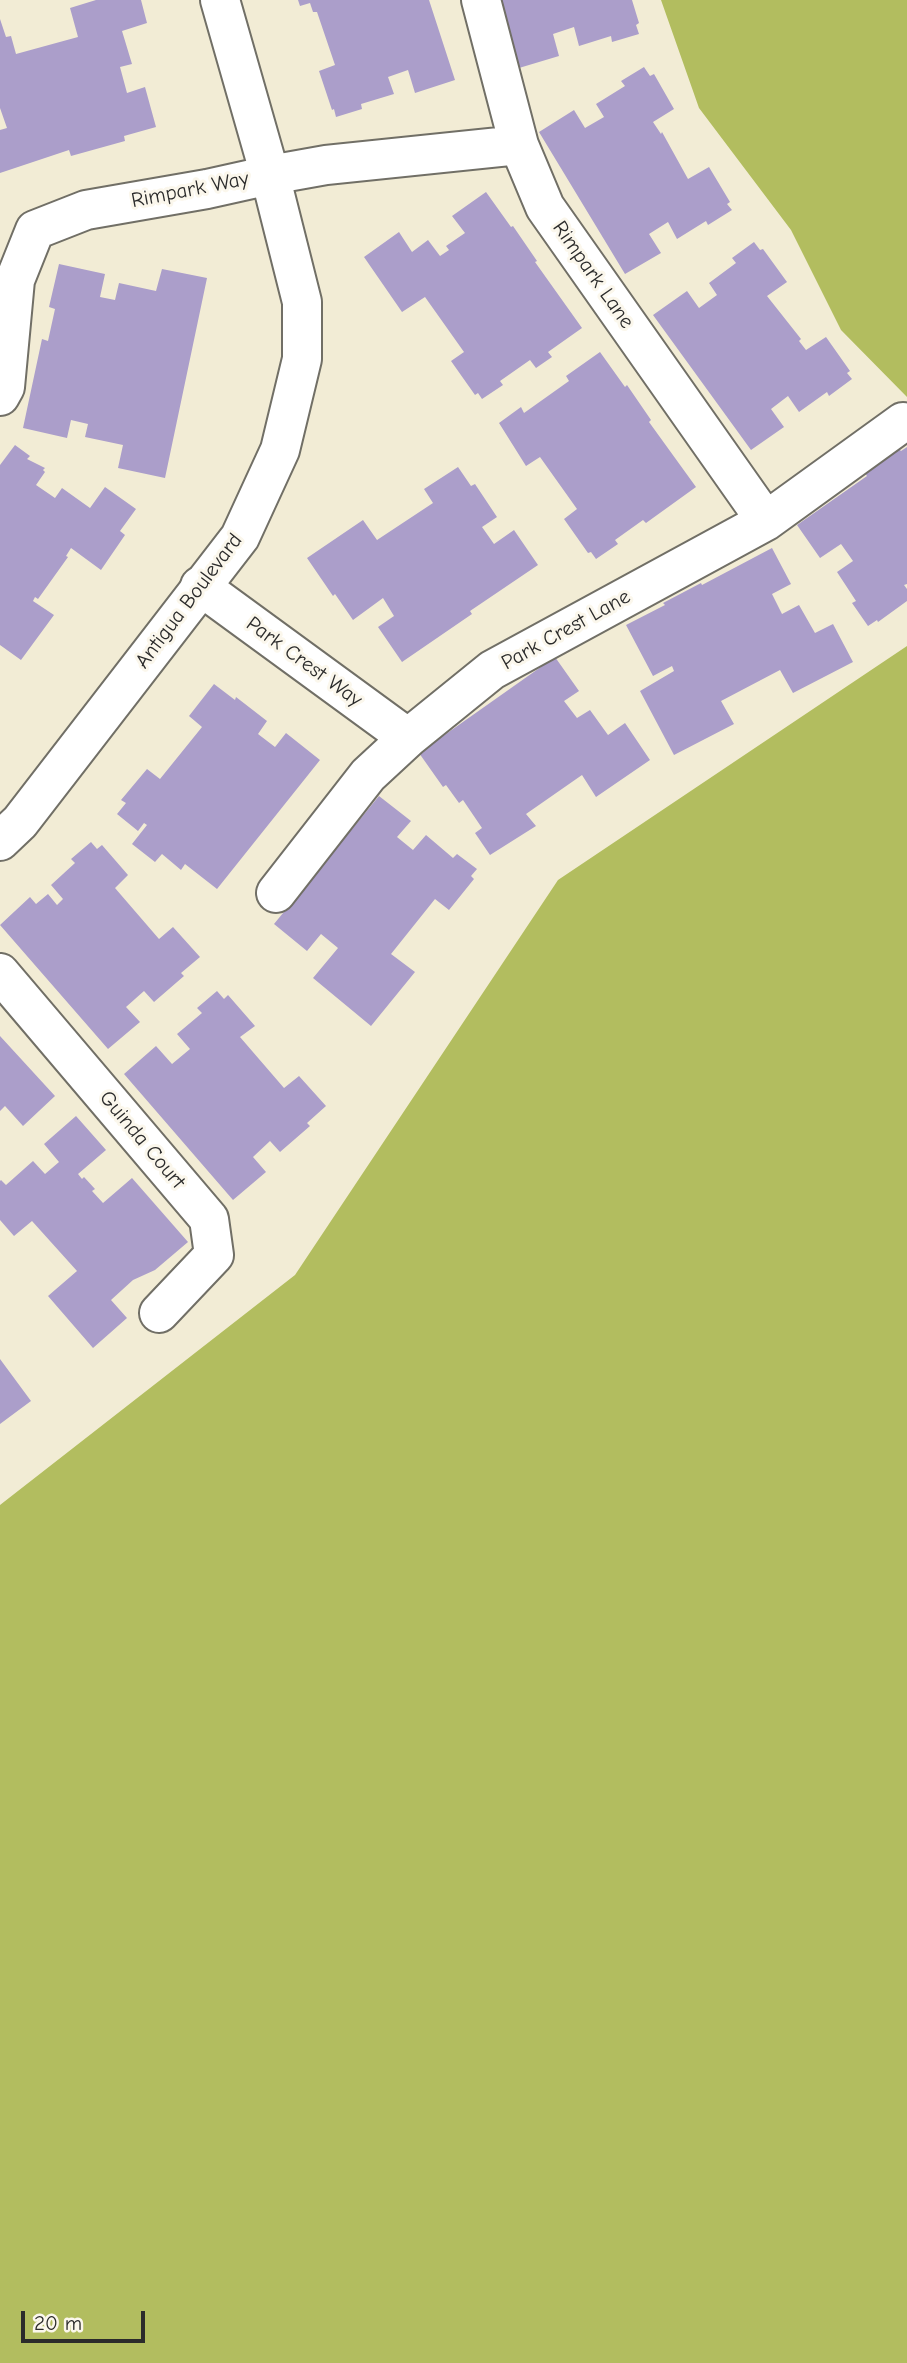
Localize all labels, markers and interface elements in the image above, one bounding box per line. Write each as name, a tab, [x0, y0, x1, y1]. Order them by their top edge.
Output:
street label: Rimpark Way	[129, 166, 251, 214]
street label: Rimpark Lane	[547, 216, 639, 334]
street label: Antigua Boulevard	[130, 529, 248, 673]
street label: Park Crest Lane	[497, 584, 635, 676]
street label: Park Crest Way	[241, 611, 367, 713]
street label: Guinda Court	[94, 1086, 190, 1194]
scale bar	[24, 2296, 149, 2340]
text: 20 m	[34, 2311, 82, 2335]

